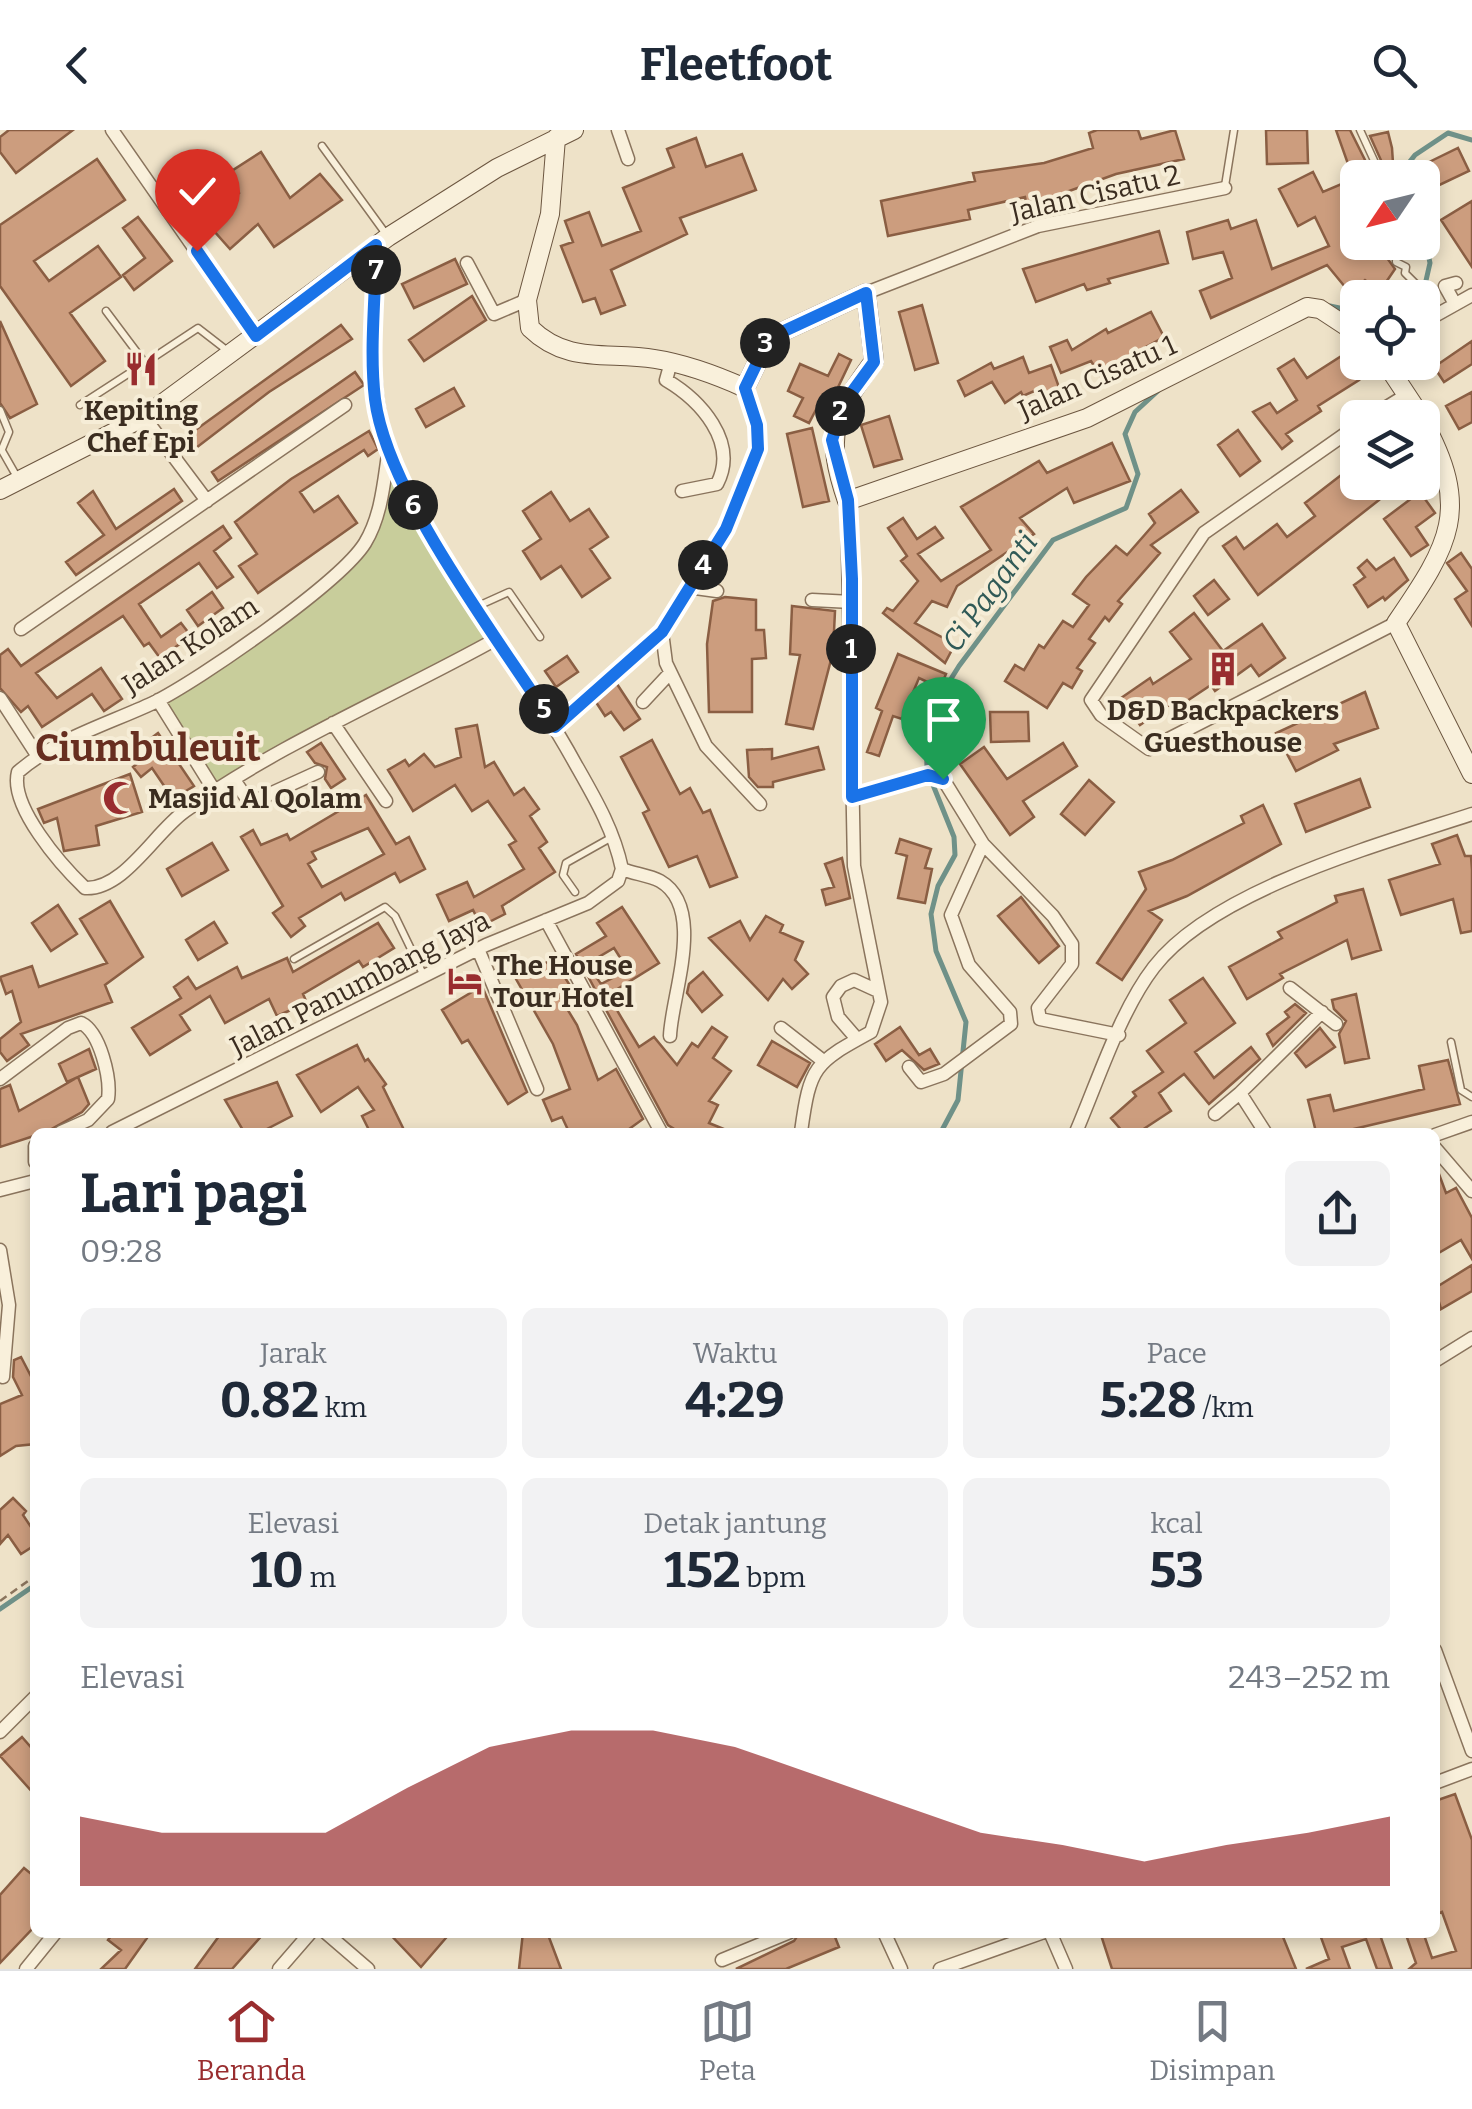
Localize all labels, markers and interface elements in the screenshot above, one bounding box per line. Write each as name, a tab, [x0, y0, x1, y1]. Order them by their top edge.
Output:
icon: back	[50, 38, 105, 93]
text: Fleetfoot	[640, 38, 832, 92]
icon: search	[1367, 38, 1422, 93]
pin	[155, 149, 240, 252]
street label: Jalan Cisatu 2	[1006, 158, 1183, 229]
north arrow	[1340, 160, 1440, 260]
map controls	[1340, 160, 1440, 500]
icon: check	[170, 164, 225, 219]
pin: 7	[351, 245, 401, 295]
text: 7	[368, 253, 384, 286]
button: locate	[1340, 280, 1440, 380]
pin: 3	[740, 318, 790, 368]
text: 3	[757, 326, 773, 359]
street label: Jalan Cisatu 1	[1012, 328, 1182, 427]
restaurant icon: Kepiting Chef Epi	[122, 350, 160, 388]
pin: 2	[815, 386, 865, 436]
place label: Kepiting Chef Epi	[84, 394, 198, 459]
text: 2	[832, 394, 848, 427]
button: layers	[1340, 400, 1440, 500]
pin: 6	[388, 480, 438, 530]
text: 6	[405, 488, 421, 521]
water label: Ci Paganti	[935, 525, 1045, 659]
pin: 4	[678, 540, 728, 590]
text: 4	[694, 548, 712, 581]
street label: Jalan Kolam	[116, 589, 264, 702]
pin: 1	[826, 624, 876, 674]
text: 1	[845, 632, 857, 665]
building icon: D&D Backpackers Guesthouse	[1204, 650, 1242, 688]
pin	[901, 677, 986, 780]
pin: 5	[519, 684, 569, 734]
text: 5	[536, 692, 552, 725]
icon: arrive	[916, 692, 971, 747]
place label: D&D Backpackers Guesthouse	[1107, 694, 1339, 759]
district label: Ciumbuleuit	[35, 725, 261, 771]
mosque icon: Masjid Al Qolam	[101, 779, 139, 817]
place label: Masjid Al Qolam	[148, 782, 362, 815]
street label: Jalan Panumbang Jaya	[224, 904, 495, 1064]
place label: The House Tour Hotel	[493, 949, 634, 1014]
hotel icon: The House Tour Hotel	[446, 962, 484, 1000]
text: Lari pagi	[80, 1161, 307, 1227]
button: share	[1285, 1161, 1390, 1266]
text: 09:28	[80, 1232, 163, 1270]
text: Jarak	[260, 1337, 327, 1370]
text: Waktu	[693, 1337, 777, 1370]
text: Pace	[1146, 1337, 1207, 1370]
text: 0.82	[220, 1370, 319, 1430]
text: 4:29	[685, 1370, 785, 1430]
text: 5:28	[1100, 1370, 1197, 1430]
text: km	[319, 1391, 367, 1424]
text: /km	[1197, 1391, 1254, 1424]
text: Elevasi	[248, 1507, 339, 1540]
text: Detak jantung	[643, 1507, 827, 1540]
text: kcal	[1151, 1507, 1203, 1540]
text: 10	[250, 1540, 304, 1600]
text: 152	[664, 1540, 741, 1600]
text: 53	[1149, 1540, 1204, 1600]
text: m	[304, 1561, 336, 1594]
text: bpm	[741, 1561, 806, 1594]
text: Elevasi	[80, 1658, 185, 1696]
text: 243–252 m	[1228, 1658, 1390, 1696]
tab: Beranda	[197, 1994, 306, 2087]
tab: Peta	[699, 1994, 756, 2087]
tab: Disimpan	[1149, 1994, 1275, 2087]

